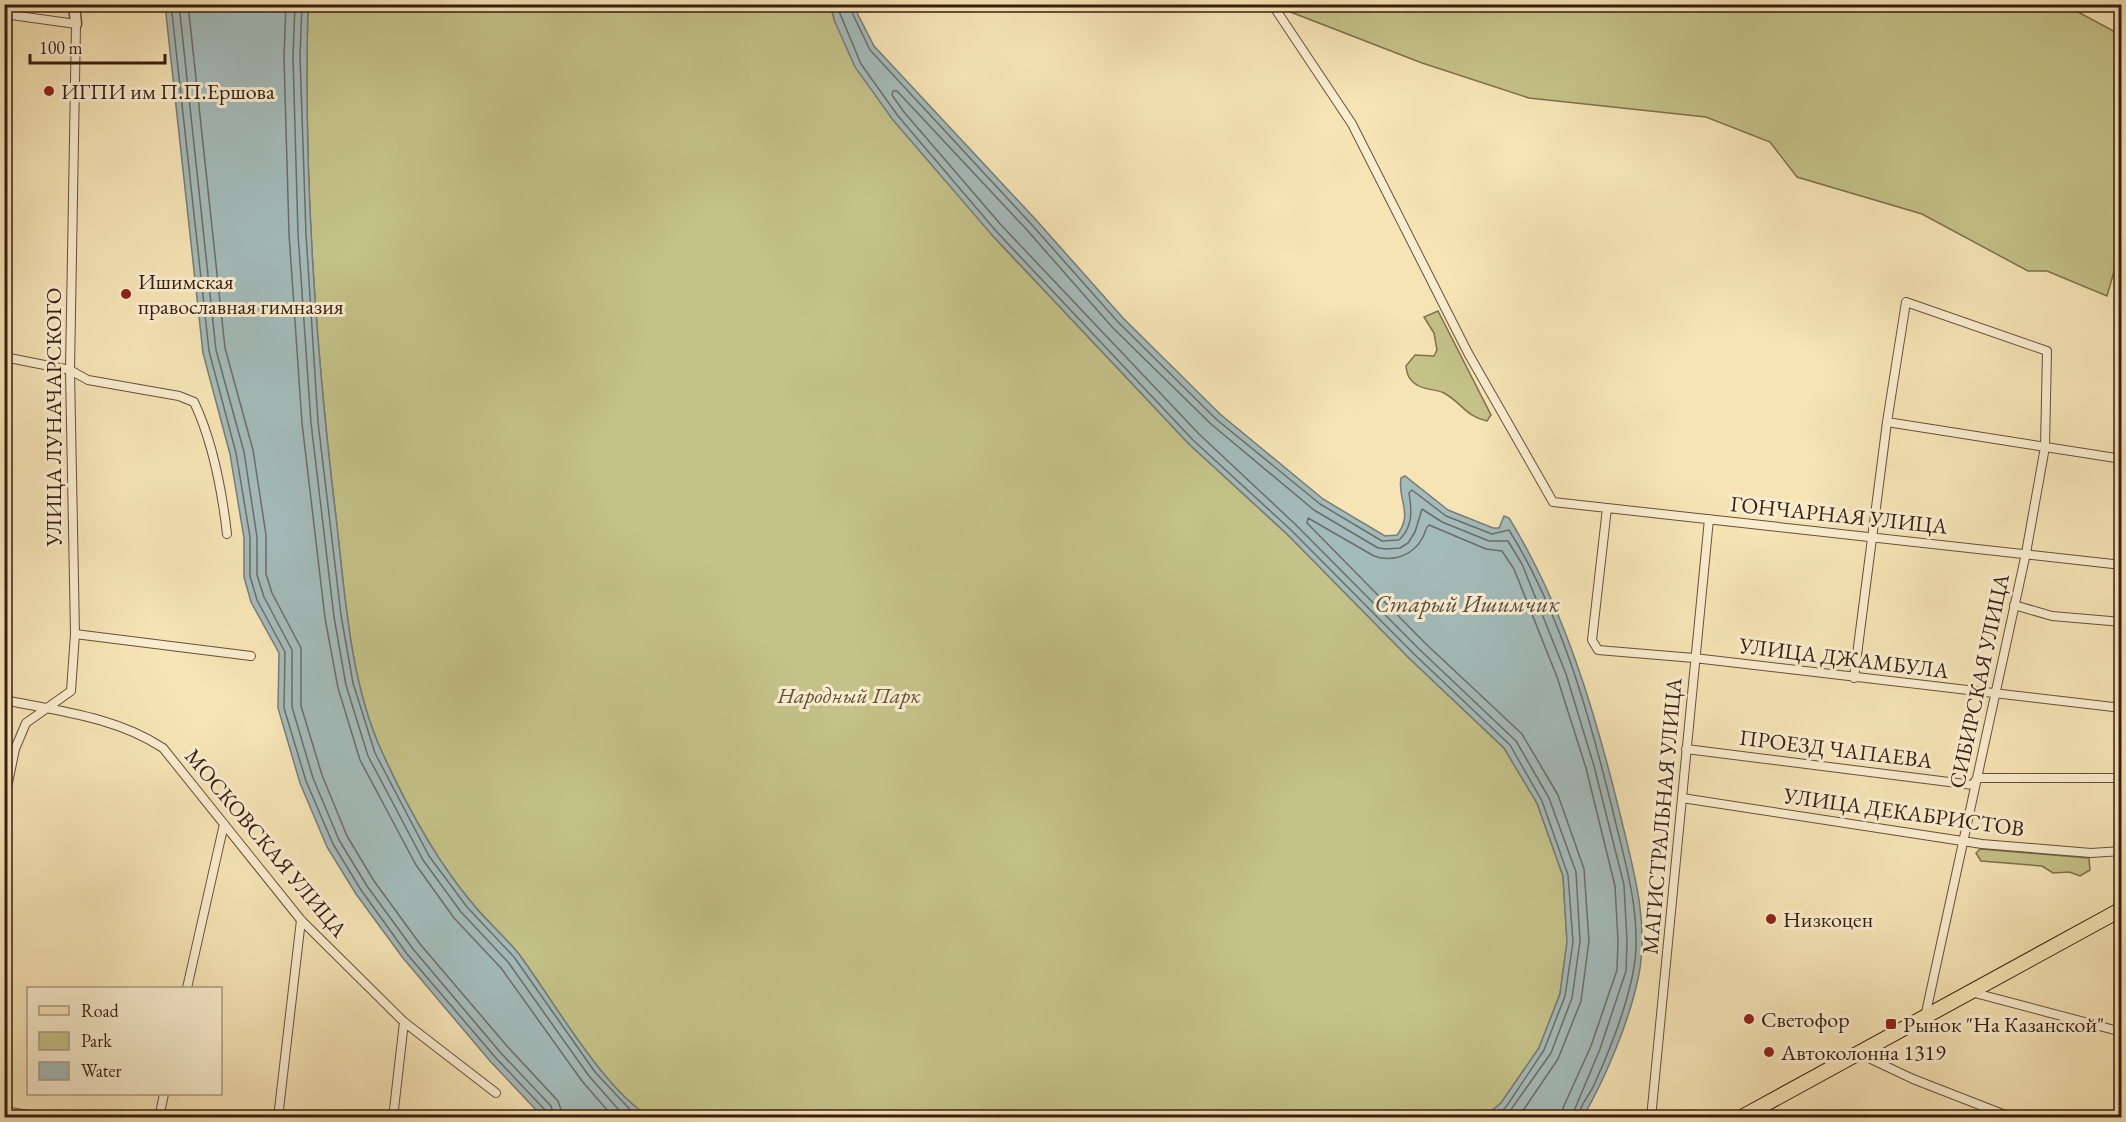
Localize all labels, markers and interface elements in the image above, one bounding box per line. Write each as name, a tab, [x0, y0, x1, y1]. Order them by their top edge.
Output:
scale bar	[30, 27, 165, 65]
text: 100 m	[39, 36, 83, 59]
place label: ИГПИ им П.П.Ершова	[61, 77, 275, 106]
marker: ИГПИ им П.П.Ершова	[42, 84, 56, 98]
place label: Ишимская православная гимназия	[138, 267, 344, 321]
marker: Ишимская православная гимназия	[119, 287, 133, 301]
street label: УЛИЦА ЛУНАЧАРСКОГО	[39, 288, 68, 547]
street label: ГОНЧАРНАЯ УЛИЦА	[1729, 489, 1950, 541]
street label: СИБИРСКАЯ УЛИЦА	[1942, 570, 2016, 791]
water label: Старый Ишимчик	[1374, 588, 1560, 619]
street label: УЛИЦА ДЖАМБУЛА	[1737, 631, 1951, 685]
street label: МАГИСТРАЛЬНАЯ УЛИЦА	[1635, 676, 1689, 956]
park label: Народный Парк	[776, 681, 921, 710]
street label: ПРОЕЗД ЧАПАЕВА	[1738, 723, 1935, 775]
street label: МОСКОВСКАЯ УЛИЦА	[178, 742, 354, 944]
street label: УЛИЦА ДЕКАБРИСТОВ	[1781, 781, 2026, 843]
place label: Низкоцен	[1783, 905, 1873, 934]
marker: Низкоцен	[1764, 912, 1778, 926]
legend	[27, 987, 222, 1095]
text: Road	[81, 999, 120, 1022]
place label: Светофор	[1761, 1005, 1850, 1034]
place label: Рынок "На Казанской"	[1903, 1010, 2104, 1039]
marker: Светофор	[1742, 1012, 1756, 1026]
marker: Рынок "На Казанской"	[1884, 1017, 1898, 1031]
text: Park	[81, 1029, 112, 1052]
place label: Автоколонна 1319	[1780, 1038, 1946, 1067]
marker: Автоколонна 1319	[1762, 1045, 1776, 1059]
text: Water	[81, 1059, 122, 1082]

